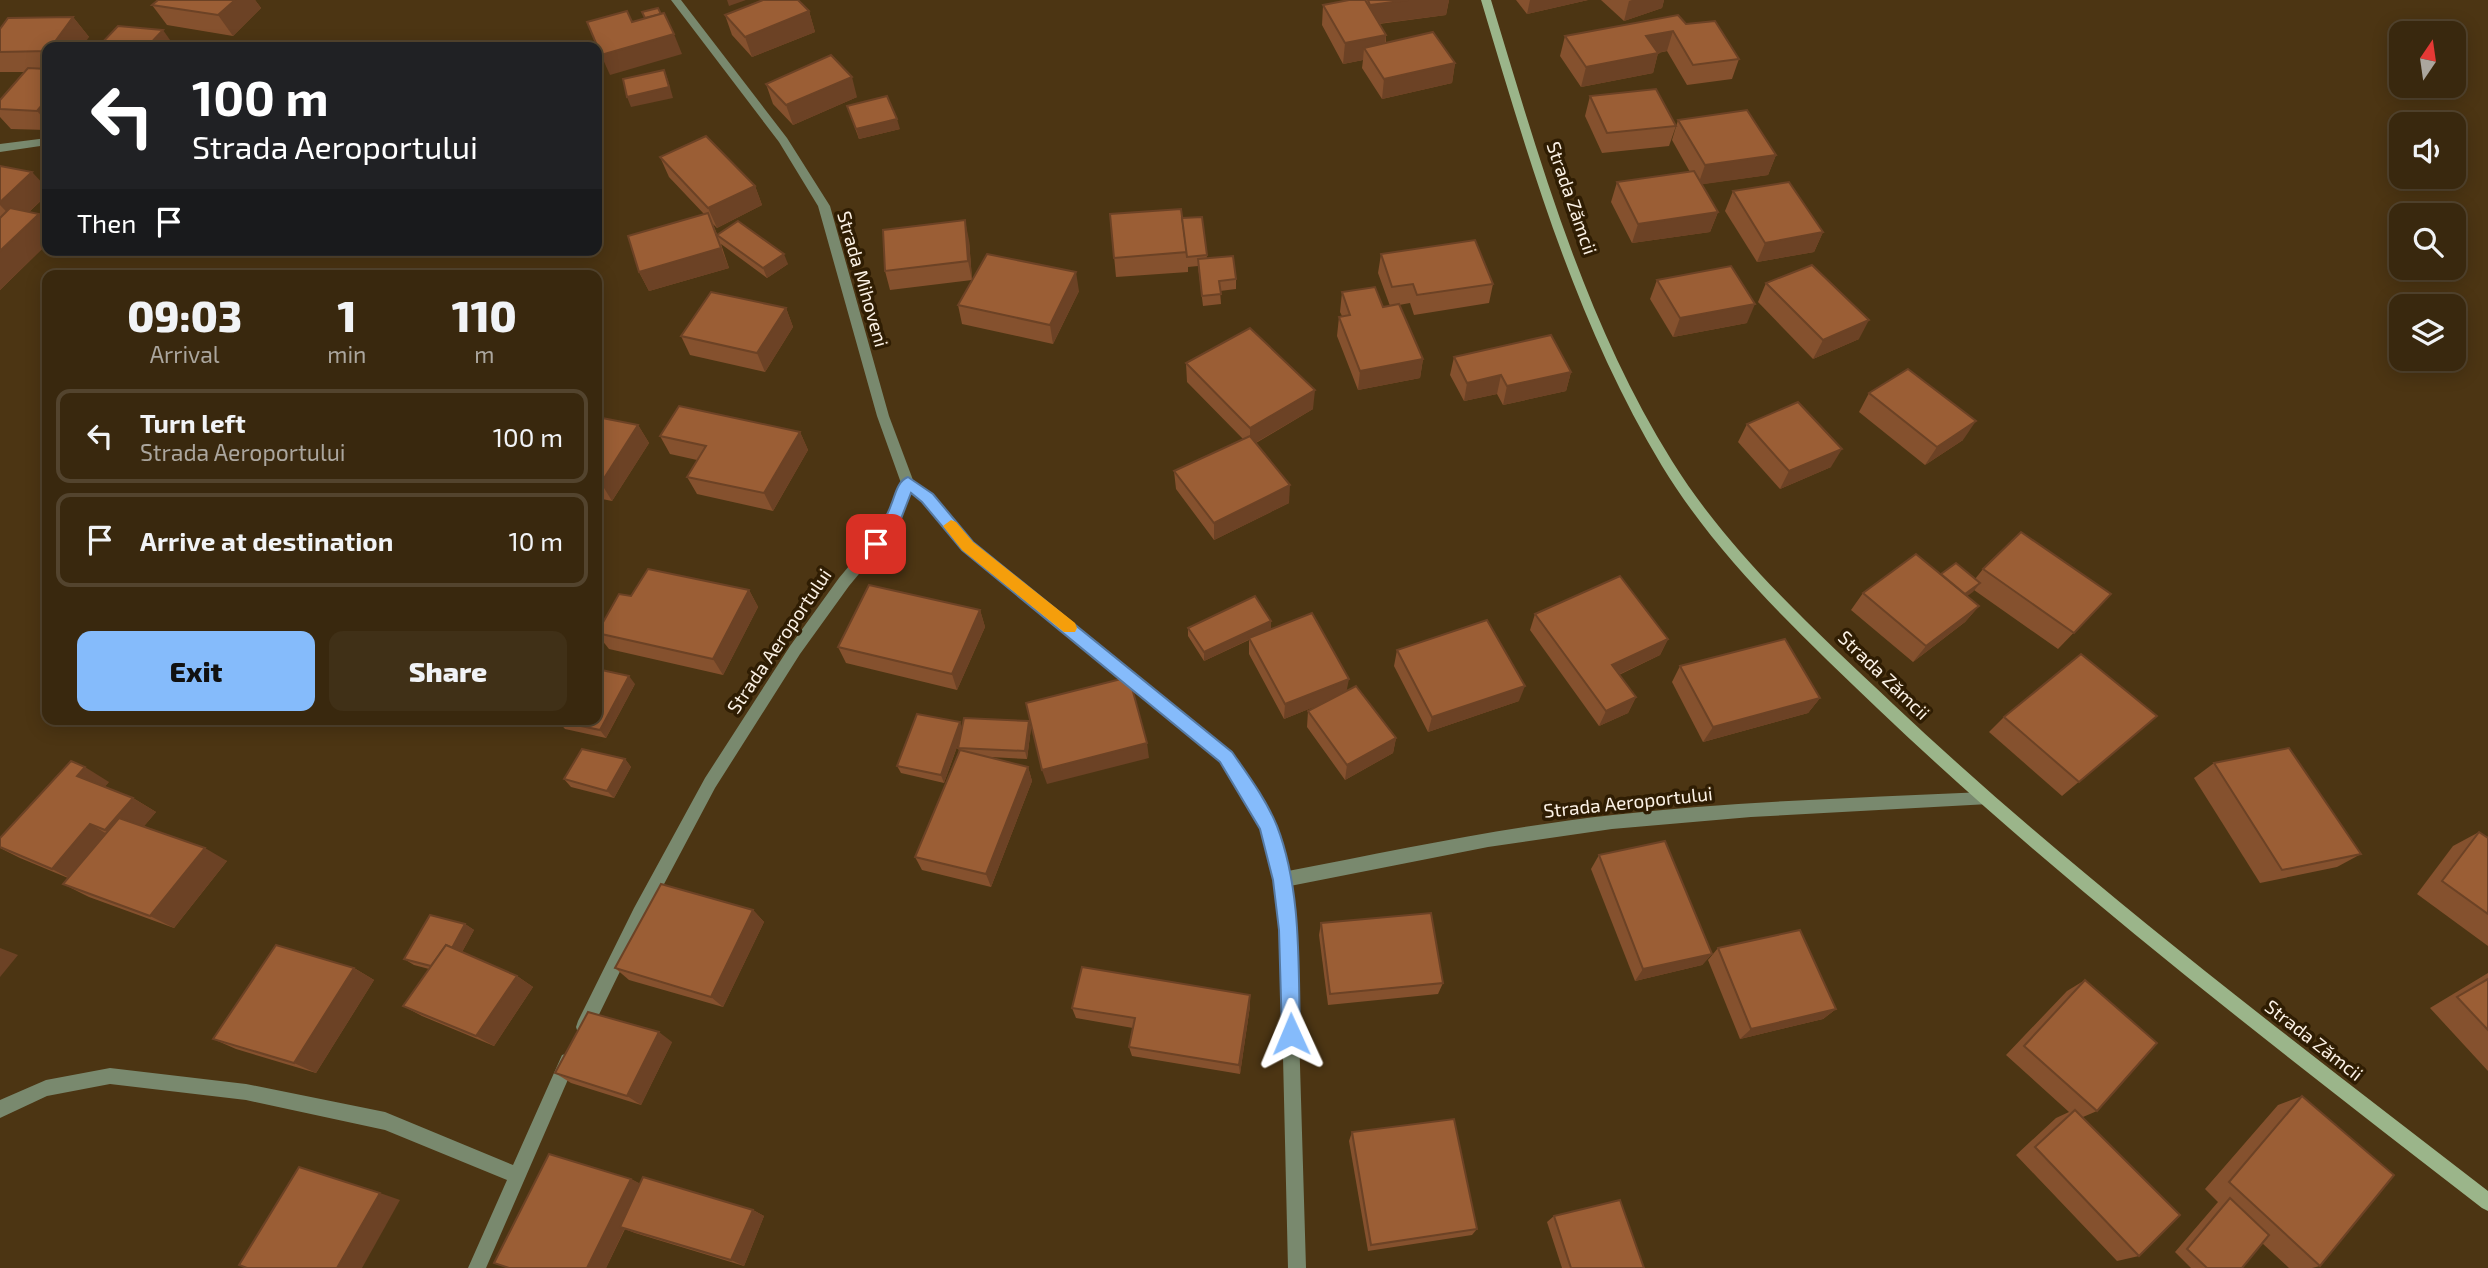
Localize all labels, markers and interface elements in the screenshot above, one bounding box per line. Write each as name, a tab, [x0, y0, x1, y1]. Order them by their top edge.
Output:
north arrow	[2389, 21, 2466, 98]
map controls	[2389, 21, 2466, 371]
text: 100 m	[192, 67, 329, 126]
icon: left	[77, 70, 168, 161]
button: sound	[2389, 112, 2466, 189]
text: Strada Aeroportului	[192, 127, 478, 165]
street label: Strada Zămcii	[1542, 138, 1603, 257]
icon: arrive	[150, 203, 188, 241]
button: search	[2389, 203, 2466, 280]
text: Then	[77, 207, 136, 238]
street label: Strada Mihoveni	[833, 208, 894, 350]
text: 09:03	[127, 290, 242, 340]
text: 1	[337, 290, 356, 340]
text: 110	[452, 290, 517, 340]
button: layers	[2389, 294, 2466, 371]
text: Arrival	[150, 340, 220, 368]
text: min	[327, 340, 366, 368]
text: m	[474, 340, 494, 368]
text: Turn left	[140, 407, 246, 438]
icon: left	[81, 417, 119, 455]
text: 100 m	[493, 421, 563, 452]
text: Strada Aeroportului	[140, 438, 346, 466]
pin	[846, 514, 906, 574]
icon: arrive	[81, 521, 119, 559]
text: Arrive at destination	[140, 525, 393, 556]
text: 10 m	[508, 525, 563, 556]
icon: arrive	[857, 525, 895, 563]
street label: Strada Aeroportului	[722, 564, 836, 718]
street label: Strada Zămcii	[1834, 625, 1935, 724]
button: Exit	[77, 631, 315, 711]
button: Share	[329, 631, 567, 711]
street label: Strada Aeroportului	[1542, 781, 1714, 822]
street label: Strada Zămcii	[2261, 994, 2368, 1085]
position arrow	[1254, 997, 1328, 1071]

